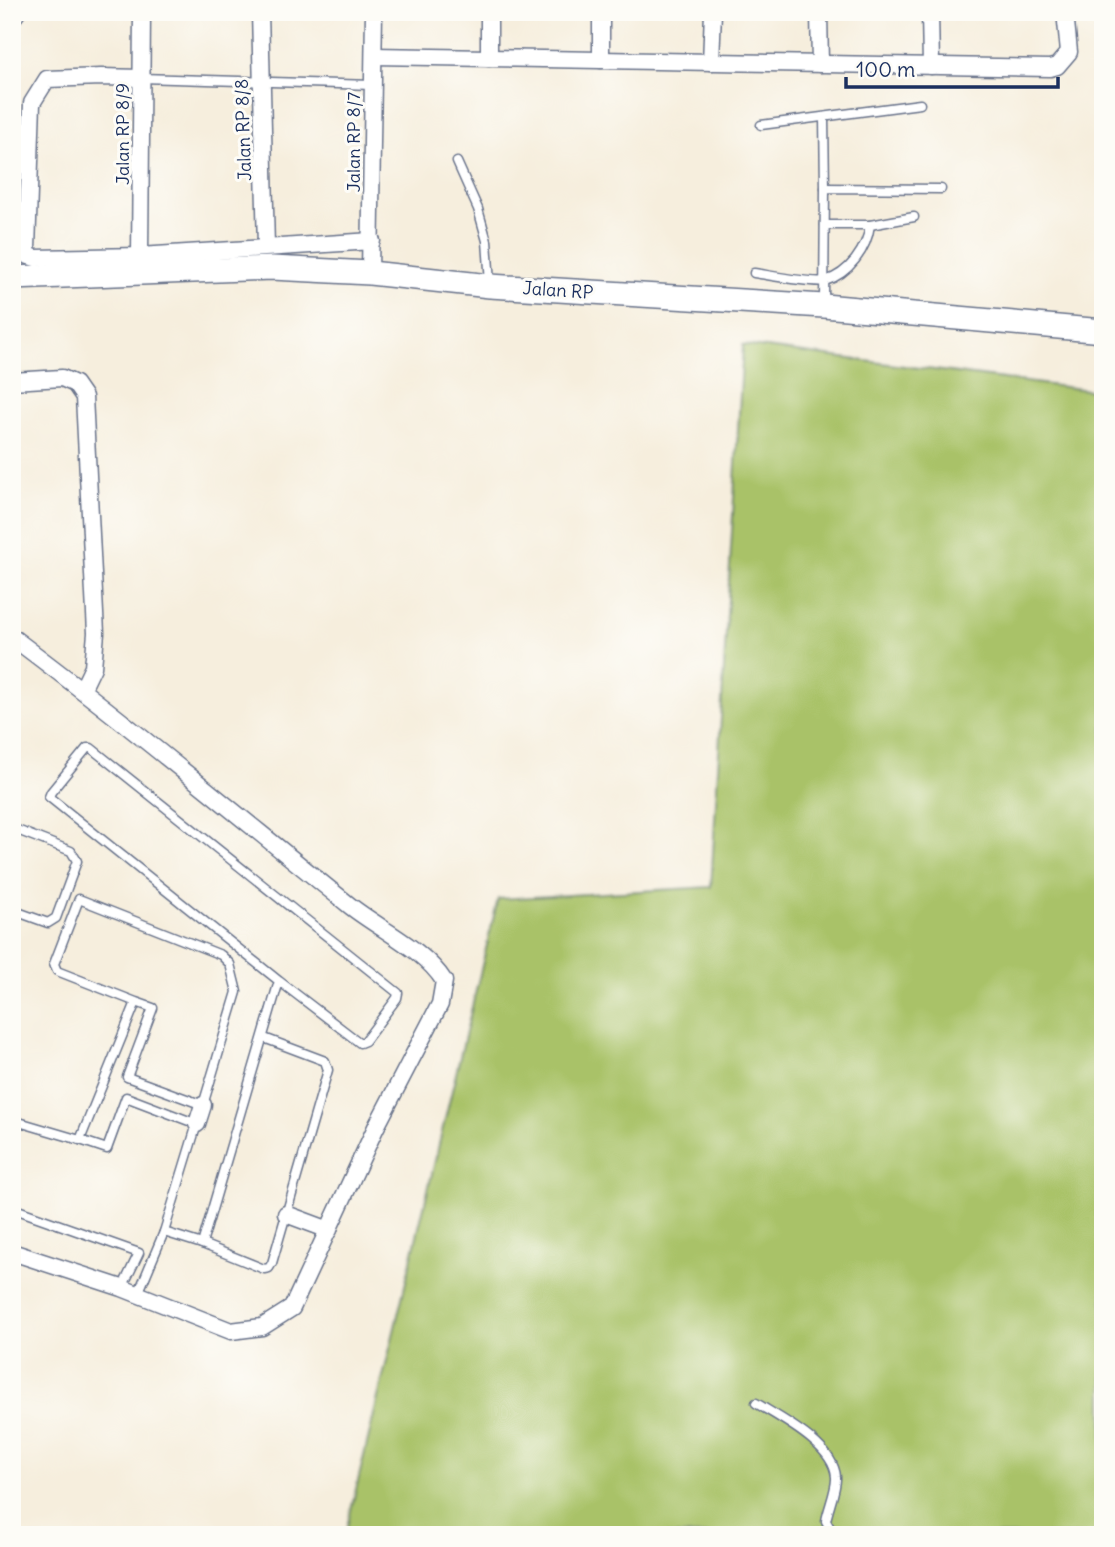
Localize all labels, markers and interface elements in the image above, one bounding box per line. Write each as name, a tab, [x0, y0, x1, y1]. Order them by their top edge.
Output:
scale bar	[846, 46, 1057, 90]
text: 100 m	[856, 56, 915, 83]
street label: Jalan RP 8/8	[230, 79, 256, 181]
street label: Jalan RP 8/9	[111, 83, 134, 185]
street label: Jalan RP 8/7	[342, 91, 365, 192]
street label: Jalan RP	[522, 276, 594, 304]

